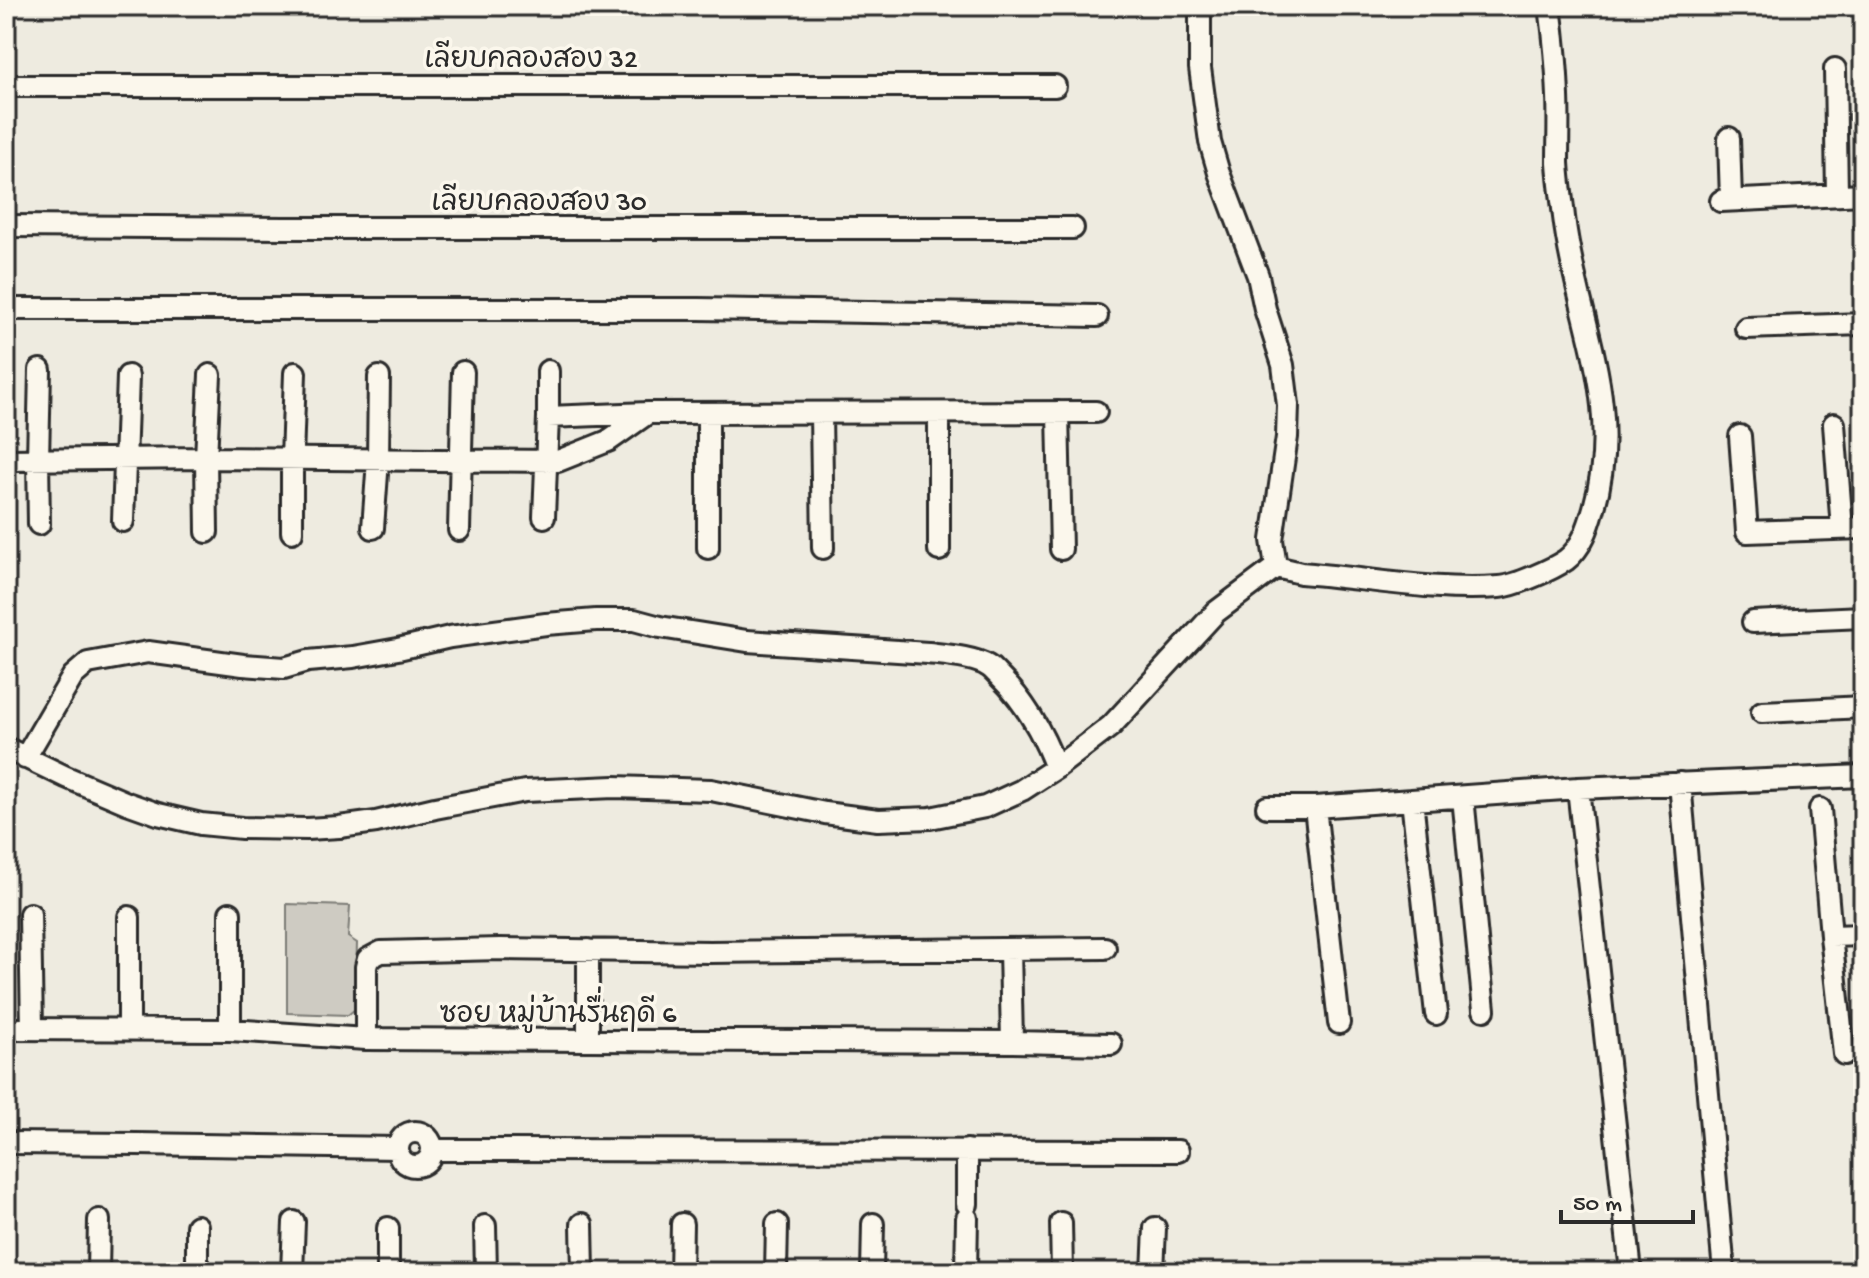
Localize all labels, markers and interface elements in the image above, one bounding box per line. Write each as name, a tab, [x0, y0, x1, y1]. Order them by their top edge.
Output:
street label: เลียบคลองสอง 32	[424, 40, 638, 78]
street label: เลียบคลองสอง 30	[431, 183, 647, 221]
street label: ซอย หมู่บ้านรื่นฤดี 6	[440, 986, 677, 1033]
scale bar	[1561, 1174, 1693, 1224]
text: 50 m	[1573, 1191, 1622, 1220]

